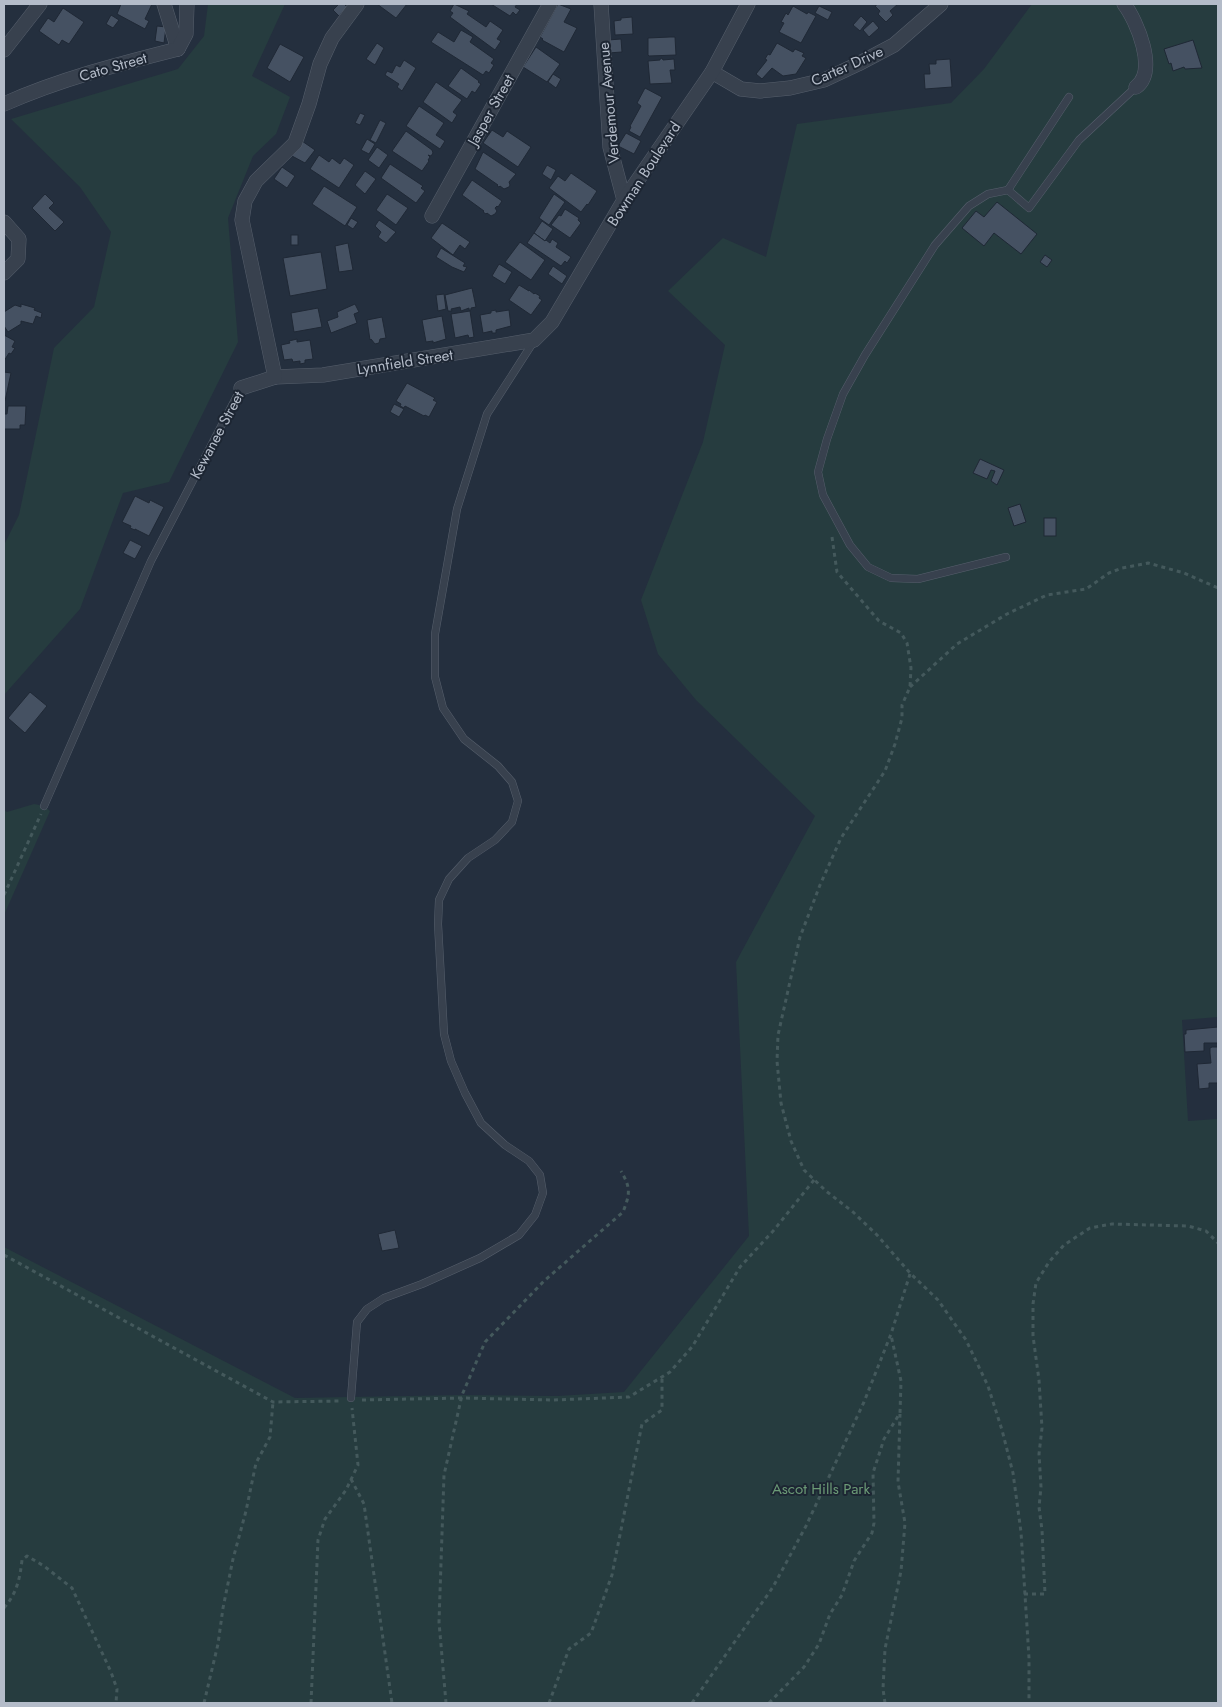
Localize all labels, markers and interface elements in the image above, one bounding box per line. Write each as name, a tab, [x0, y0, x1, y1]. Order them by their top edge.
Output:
street label: Carter Drive	[807, 40, 887, 92]
street label: Verdemour Avenue	[593, 41, 625, 165]
street label: Cato Street	[77, 47, 150, 87]
street label: Jasper Street	[461, 70, 520, 151]
street label: Bowman Boulevard	[602, 117, 686, 231]
street label: Lynnfield Street	[356, 344, 455, 380]
street label: Kewanee Street	[185, 387, 250, 483]
park label: Ascot Hills Park	[772, 1478, 870, 1500]

